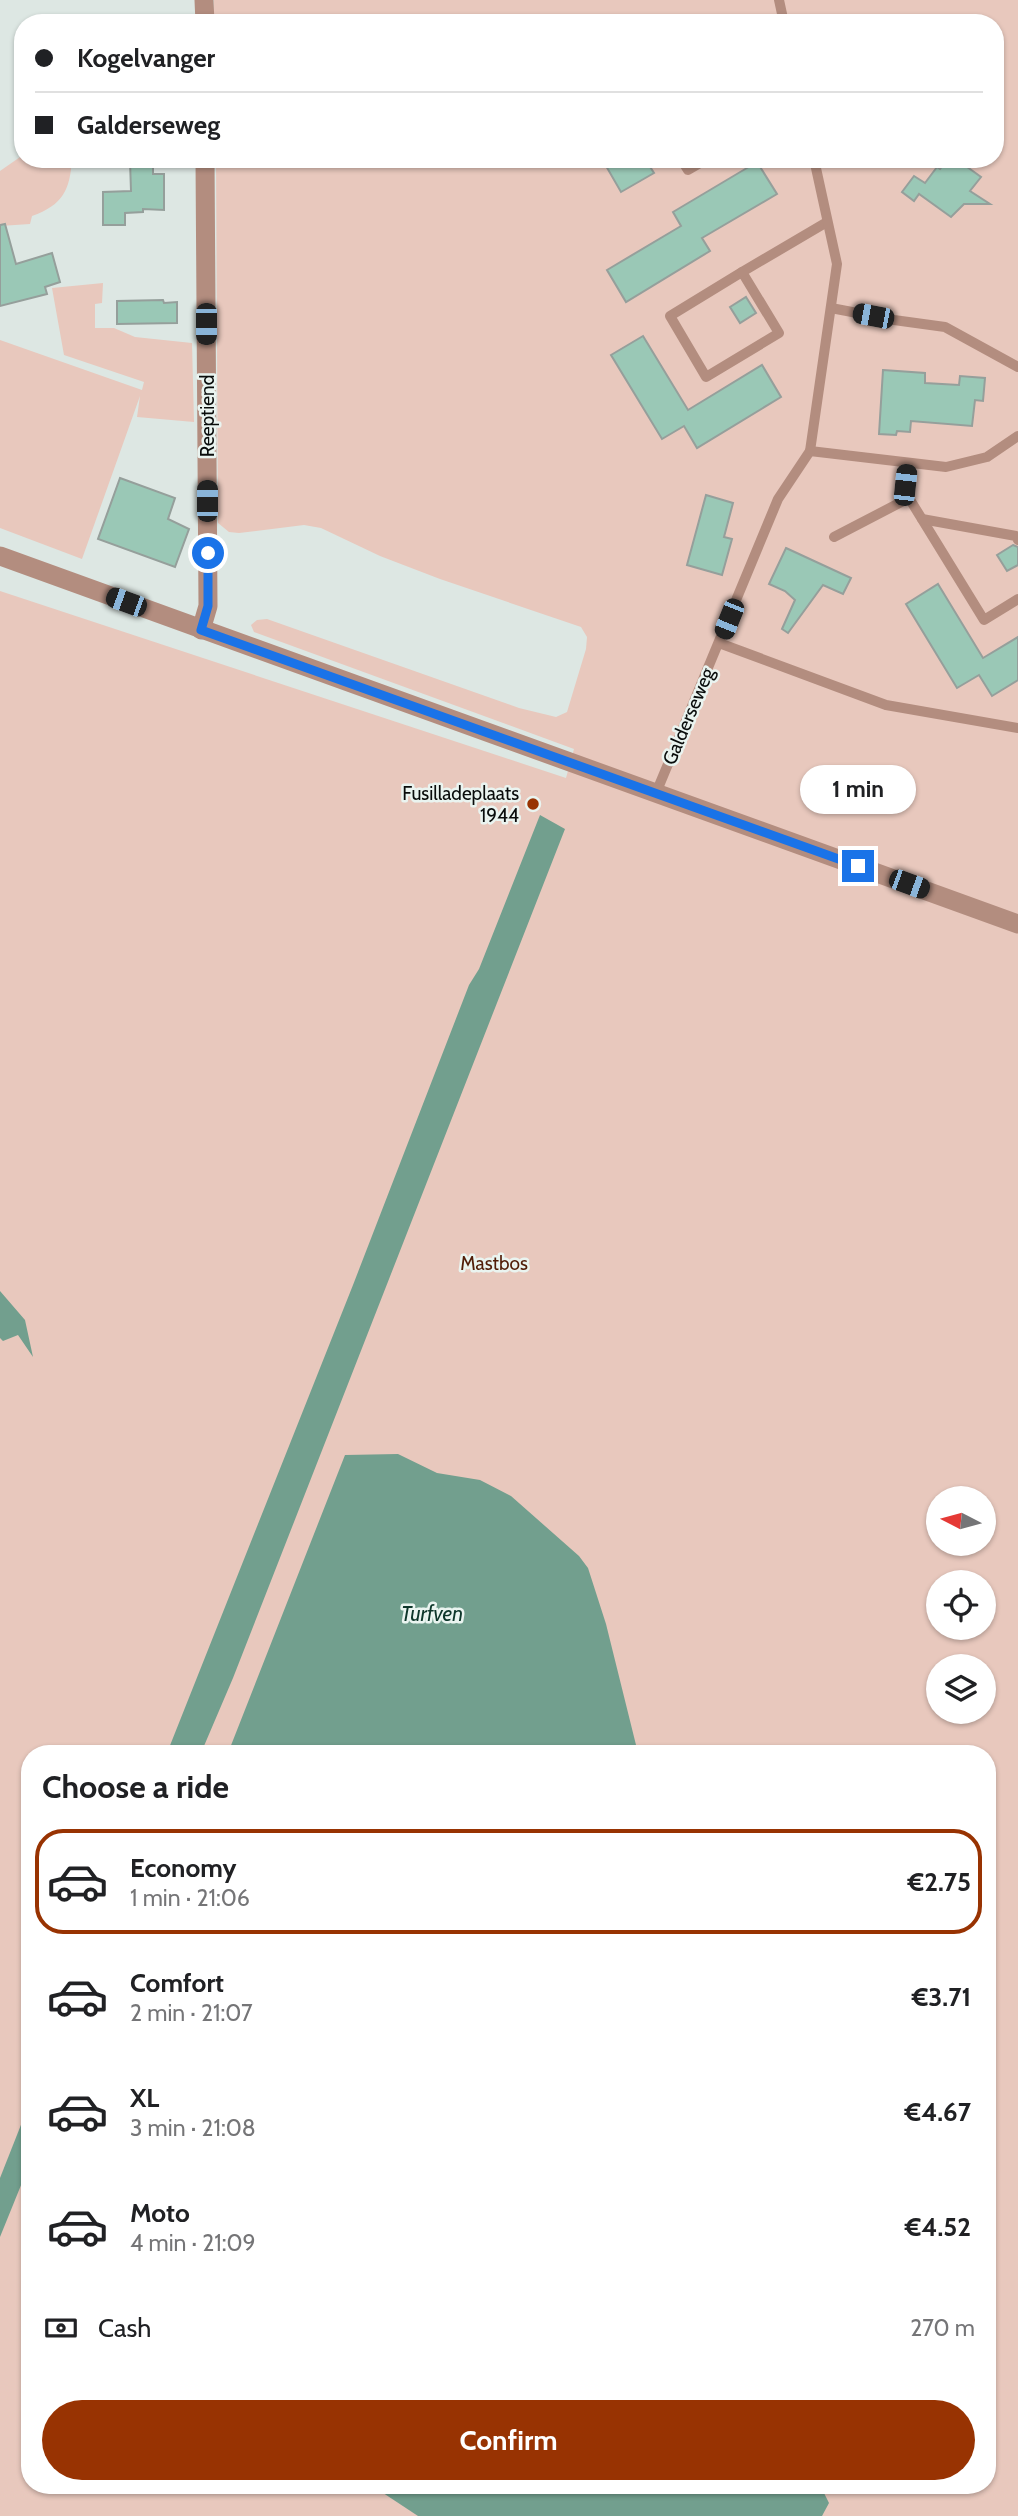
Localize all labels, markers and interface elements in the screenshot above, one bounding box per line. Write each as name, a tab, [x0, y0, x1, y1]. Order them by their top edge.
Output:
text: Kogelvanger	[77, 42, 215, 74]
text: Galderseweg	[77, 109, 220, 141]
car	[851, 302, 896, 330]
car	[196, 303, 217, 345]
street label: Reeptiend	[196, 375, 219, 457]
car	[893, 463, 918, 507]
car	[197, 480, 218, 522]
route start	[192, 537, 224, 569]
car	[103, 585, 150, 619]
car	[712, 596, 747, 642]
street label: Galderseweg	[658, 664, 719, 768]
callout: 1 min	[800, 764, 916, 814]
text: 1 min	[832, 775, 884, 803]
place label: Fusilladeplaats 1944	[402, 782, 519, 827]
marker: Fusilladeplaats 1944	[525, 796, 541, 812]
route end	[842, 850, 874, 882]
car	[886, 867, 933, 901]
park label: Mastbos	[460, 1252, 528, 1275]
north arrow	[926, 1486, 996, 1556]
map controls	[926, 1486, 996, 1724]
button: locate	[926, 1570, 996, 1640]
water label: Turfven	[401, 1601, 463, 1626]
button: layers	[926, 1654, 996, 1724]
text: Choose a ride	[42, 1767, 229, 1806]
icon: car	[46, 1850, 109, 1913]
text: Economy	[130, 1852, 236, 1884]
text: €2.75	[908, 1866, 971, 1898]
text: 1 min · 21:06	[130, 1884, 250, 1912]
icon: car	[46, 1965, 109, 2028]
text: Comfort	[130, 1967, 224, 1999]
text: €3.71	[912, 1981, 971, 2013]
text: 2 min · 21:07	[130, 1999, 253, 2027]
icon: car	[46, 2080, 109, 2143]
text: XL	[130, 2082, 159, 2114]
text: €4.67	[905, 2096, 971, 2128]
text: 3 min · 21:08	[130, 2114, 256, 2142]
icon: car	[46, 2195, 109, 2258]
text: Moto	[130, 2197, 190, 2229]
text: €4.52	[905, 2211, 971, 2243]
text: 4 min · 21:09	[130, 2229, 256, 2257]
icon: cash	[42, 2309, 80, 2347]
text: Cash	[98, 2312, 151, 2344]
text: 270 m	[910, 2314, 975, 2342]
button: Confirm	[42, 2400, 975, 2480]

